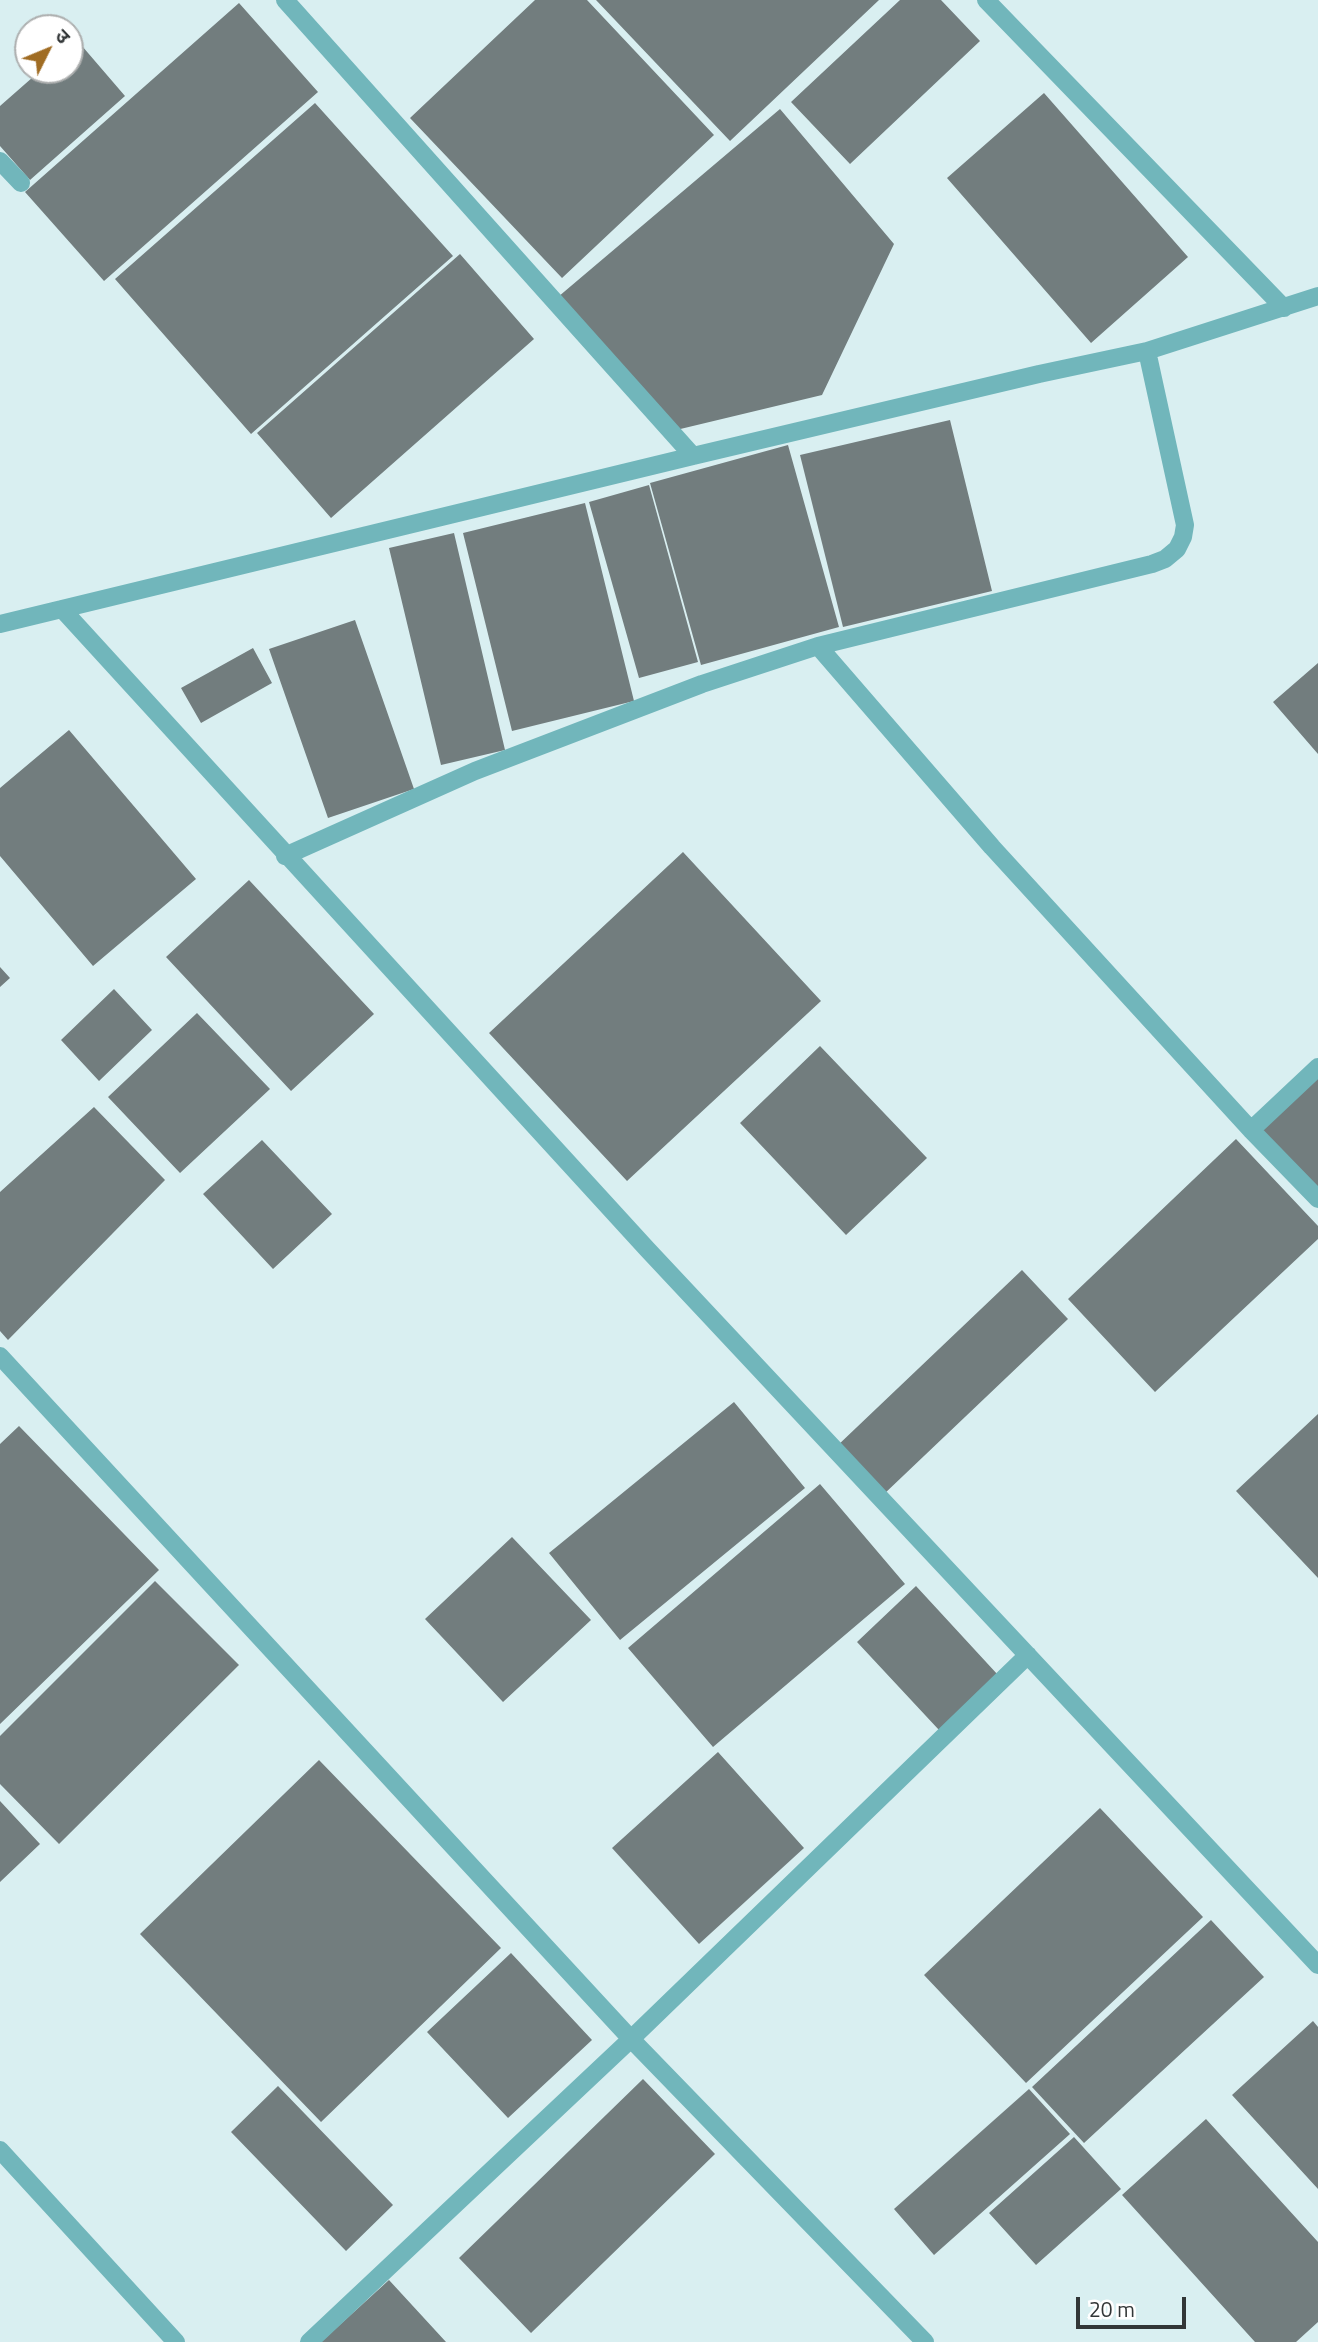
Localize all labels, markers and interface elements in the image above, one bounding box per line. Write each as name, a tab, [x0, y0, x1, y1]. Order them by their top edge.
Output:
north arrow	[14, 14, 84, 84]
text: उ	[49, 22, 78, 50]
scale bar	[1080, 2282, 1190, 2326]
text: 20 m	[1089, 2293, 1135, 2325]

